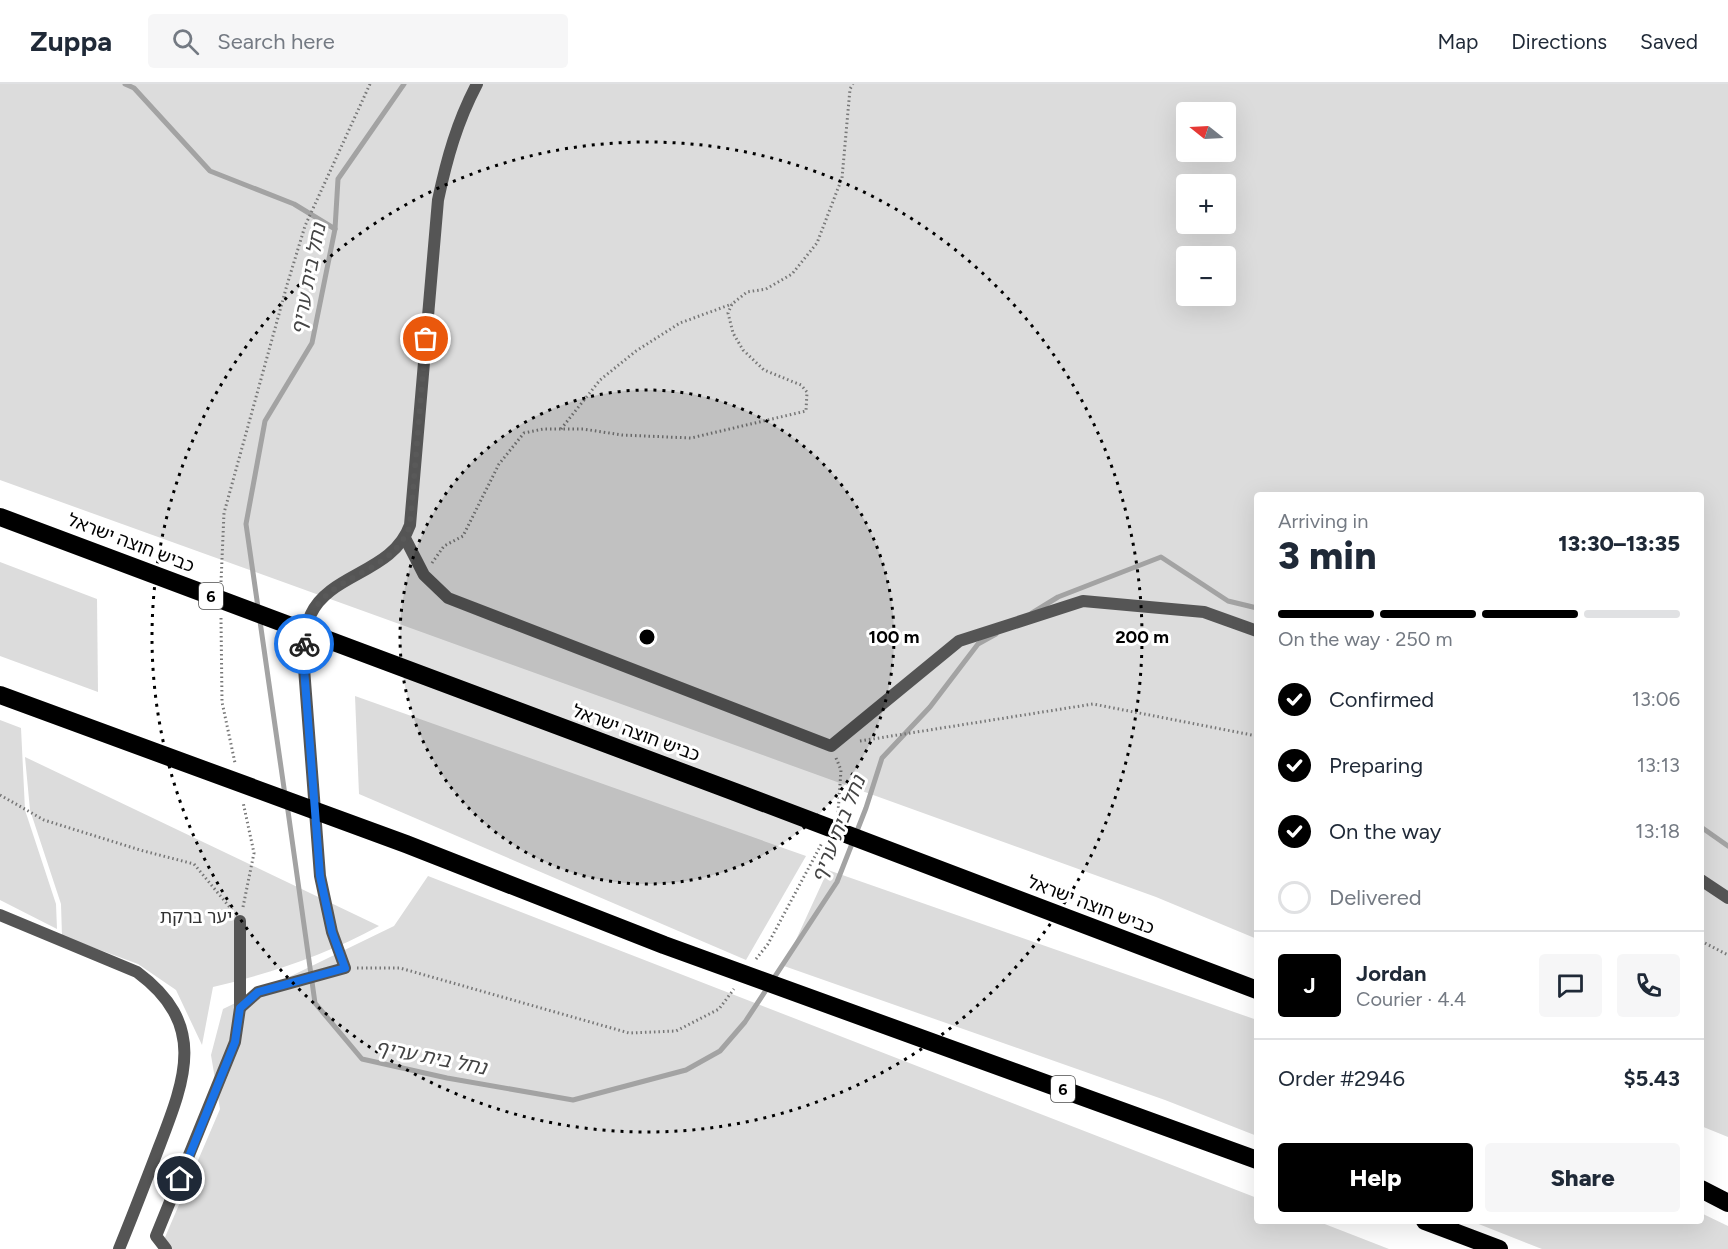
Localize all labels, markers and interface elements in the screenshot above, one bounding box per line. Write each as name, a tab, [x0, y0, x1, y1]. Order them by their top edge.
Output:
search box	[148, 14, 568, 68]
text: Zuppa	[30, 24, 112, 58]
icon: search	[169, 25, 202, 58]
text: Search here	[217, 28, 335, 55]
text: Map	[1437, 29, 1478, 54]
text: Directions	[1511, 29, 1607, 54]
text: Saved	[1640, 29, 1698, 54]
north arrow	[1176, 102, 1236, 162]
map controls	[1176, 102, 1236, 306]
button: +	[1176, 174, 1236, 234]
water label: נחל בית עריף	[285, 220, 331, 336]
button: −	[1176, 246, 1236, 306]
pin	[400, 313, 451, 364]
icon: bag	[409, 322, 442, 355]
street label: כביש חוצה ישראל	[65, 509, 197, 577]
text: Arriving in	[1278, 509, 1368, 533]
text: 13:30–13:35	[1558, 530, 1680, 557]
text: 3 min	[1278, 532, 1376, 579]
road number: 6	[199, 583, 223, 609]
courier	[274, 614, 334, 674]
text: 100 m	[869, 626, 919, 648]
text: 200 m	[1115, 626, 1169, 648]
centre of rings	[637, 627, 657, 647]
text: On the way · 250 m	[1278, 627, 1453, 651]
icon: bike	[288, 628, 321, 661]
icon: check	[1278, 683, 1311, 716]
text: Confirmed	[1329, 686, 1434, 713]
text: 13:06	[1632, 687, 1680, 711]
street label: כביש חוצה ישראל	[569, 700, 703, 766]
icon: check	[1278, 749, 1311, 782]
text: Preparing	[1329, 752, 1423, 779]
text: 13:13	[1637, 753, 1680, 777]
water label: נחל בית עריף	[806, 771, 871, 886]
icon: check	[1278, 815, 1311, 848]
text: On the way	[1329, 818, 1441, 845]
text: 13:18	[1635, 819, 1680, 843]
street label: כביש חוצה ישראל	[1025, 871, 1157, 939]
text: Delivered	[1329, 884, 1422, 911]
park label: יער ברקת	[160, 906, 232, 928]
button: chat	[1539, 954, 1602, 1017]
button: phone	[1617, 954, 1680, 1017]
text: Jordan	[1356, 960, 1427, 987]
text: J	[1303, 972, 1316, 999]
text: Courier · 4.4	[1356, 987, 1466, 1011]
water label: נחל בית עריף	[374, 1034, 490, 1080]
text: Order #2946	[1278, 1065, 1405, 1092]
text: $5.43	[1623, 1065, 1680, 1092]
road number: 6	[1051, 1076, 1075, 1102]
button: Help	[1278, 1143, 1473, 1212]
button: Share	[1485, 1143, 1680, 1212]
pin	[154, 1153, 205, 1204]
icon: home	[163, 1162, 196, 1195]

